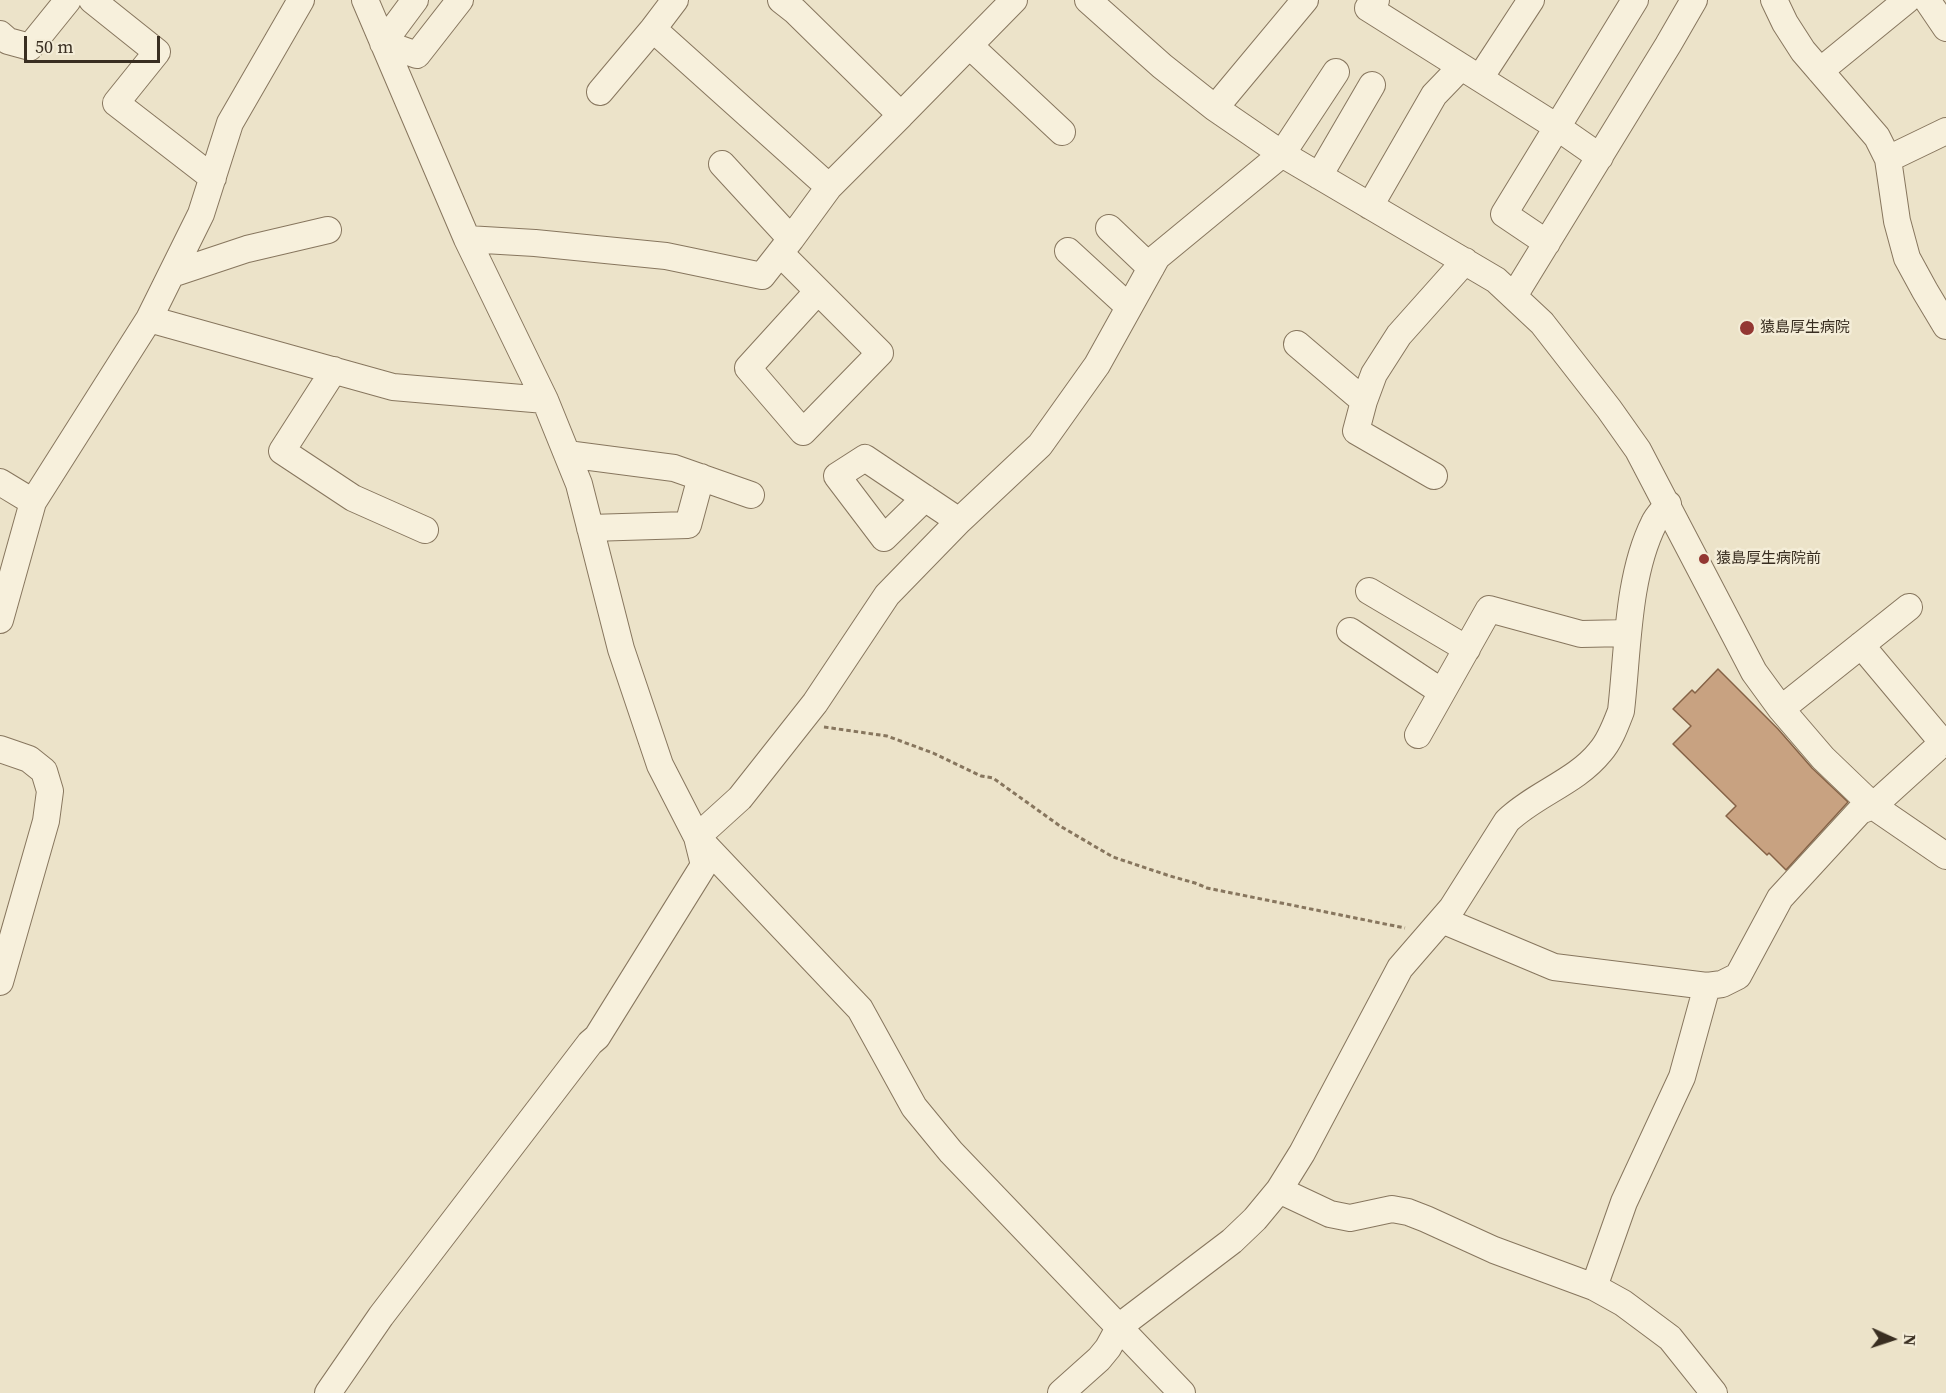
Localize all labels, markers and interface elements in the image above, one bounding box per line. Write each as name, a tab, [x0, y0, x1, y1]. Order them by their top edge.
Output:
scale bar	[27, 24, 164, 62]
text: 50 m	[35, 34, 73, 59]
marker: 猿島厚生病院	[1738, 319, 1756, 337]
place label: 猿島厚生病院	[1760, 319, 1850, 337]
place label: 猿島厚生病院前	[1716, 550, 1821, 568]
marker: 猿島厚生病院前	[1697, 552, 1711, 566]
north arrow	[1862, 1309, 1922, 1369]
text: N	[1899, 1334, 1921, 1346]

